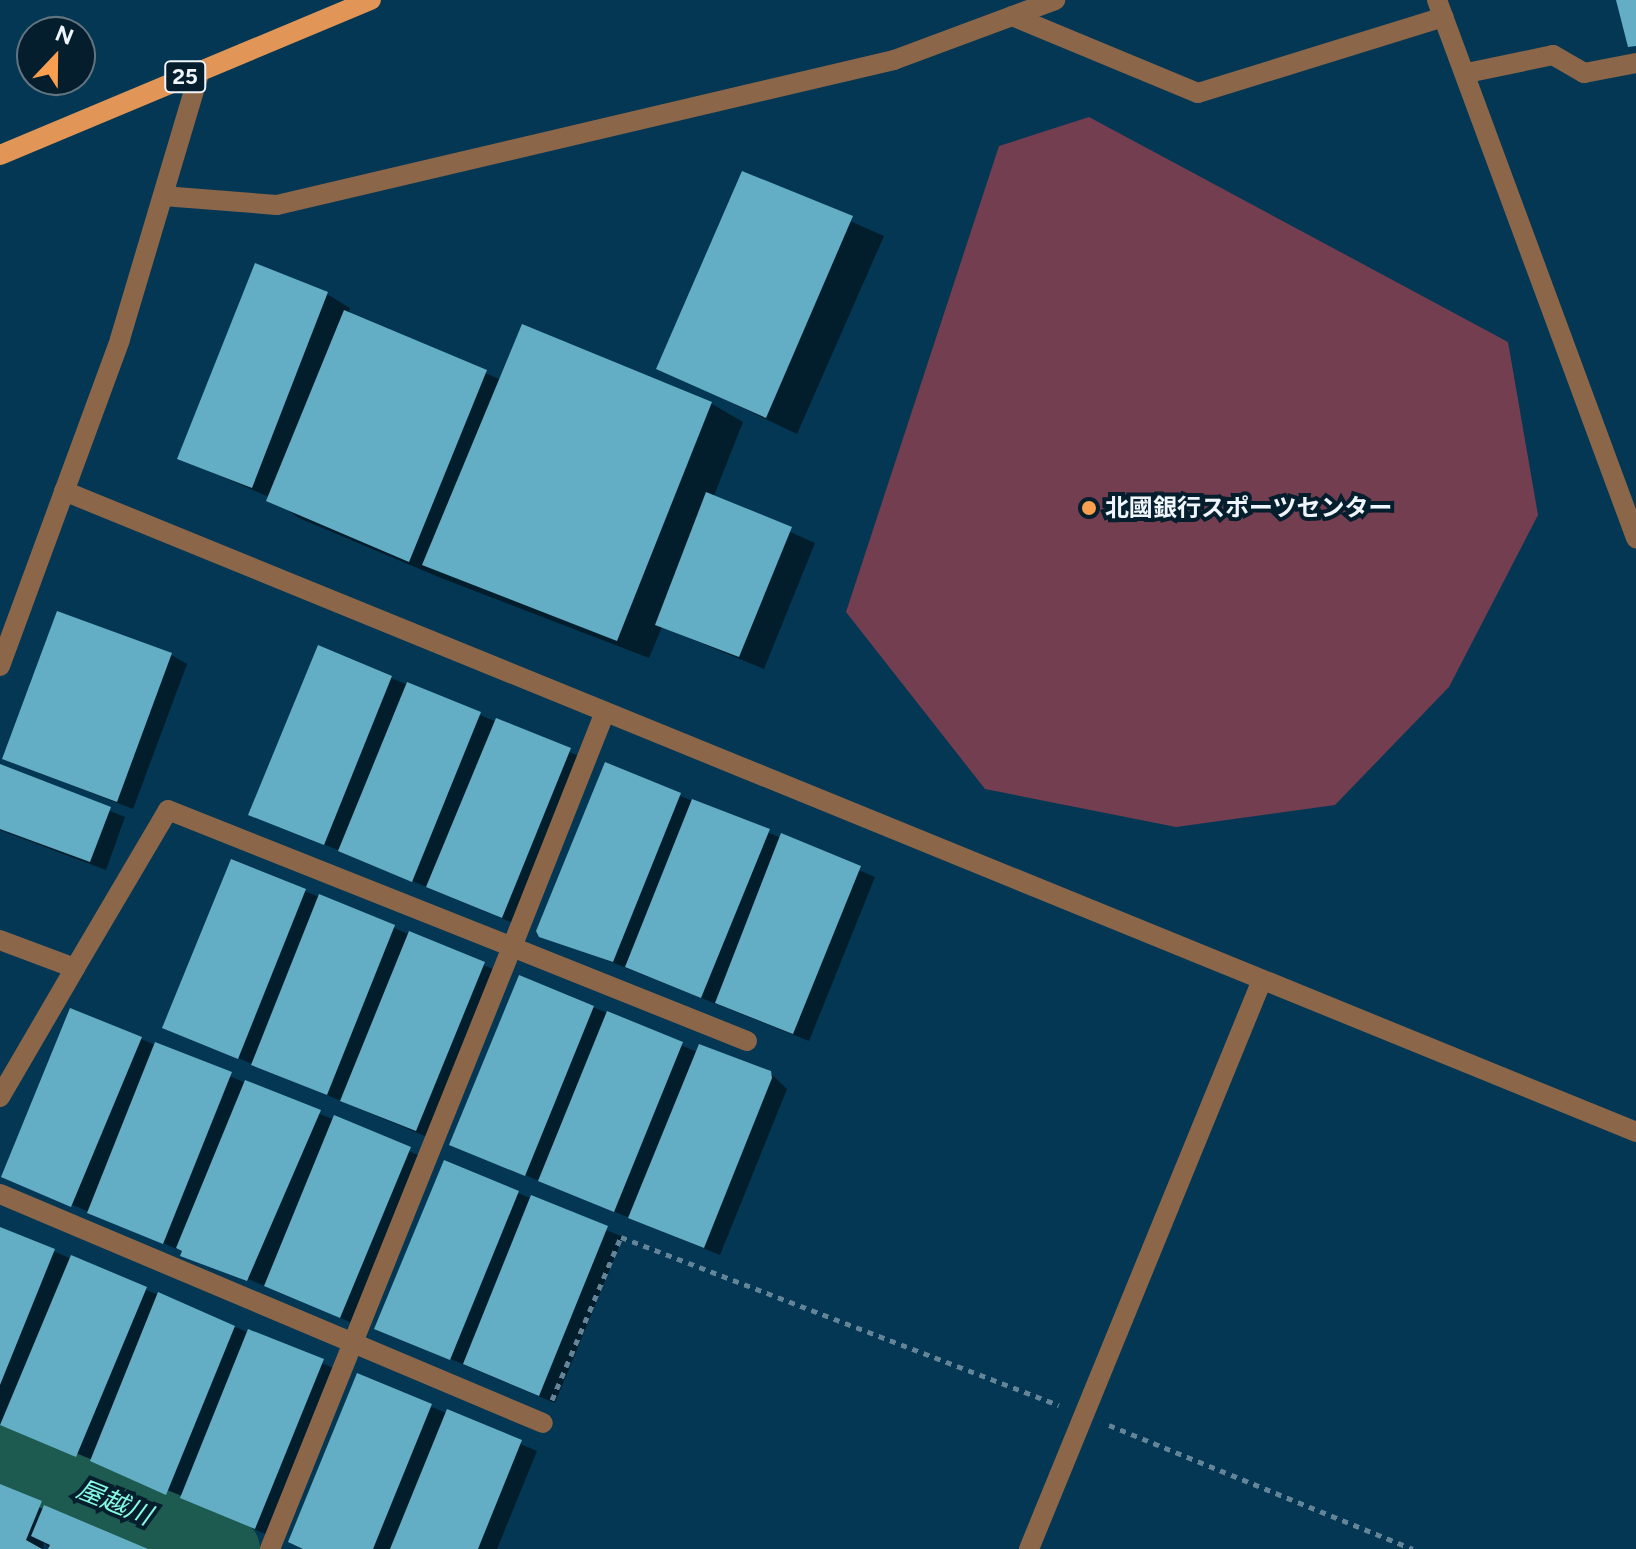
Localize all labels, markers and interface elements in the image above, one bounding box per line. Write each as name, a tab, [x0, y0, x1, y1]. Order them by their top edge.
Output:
north arrow	[16, 16, 96, 96]
text: N	[51, 19, 77, 51]
road number: 25	[163, 59, 207, 95]
place label: 北國銀行スポーツセンター	[1105, 494, 1393, 522]
marker: 北國銀行スポーツセンター	[1080, 499, 1098, 517]
water label: 屋越川	[72, 1474, 156, 1532]

